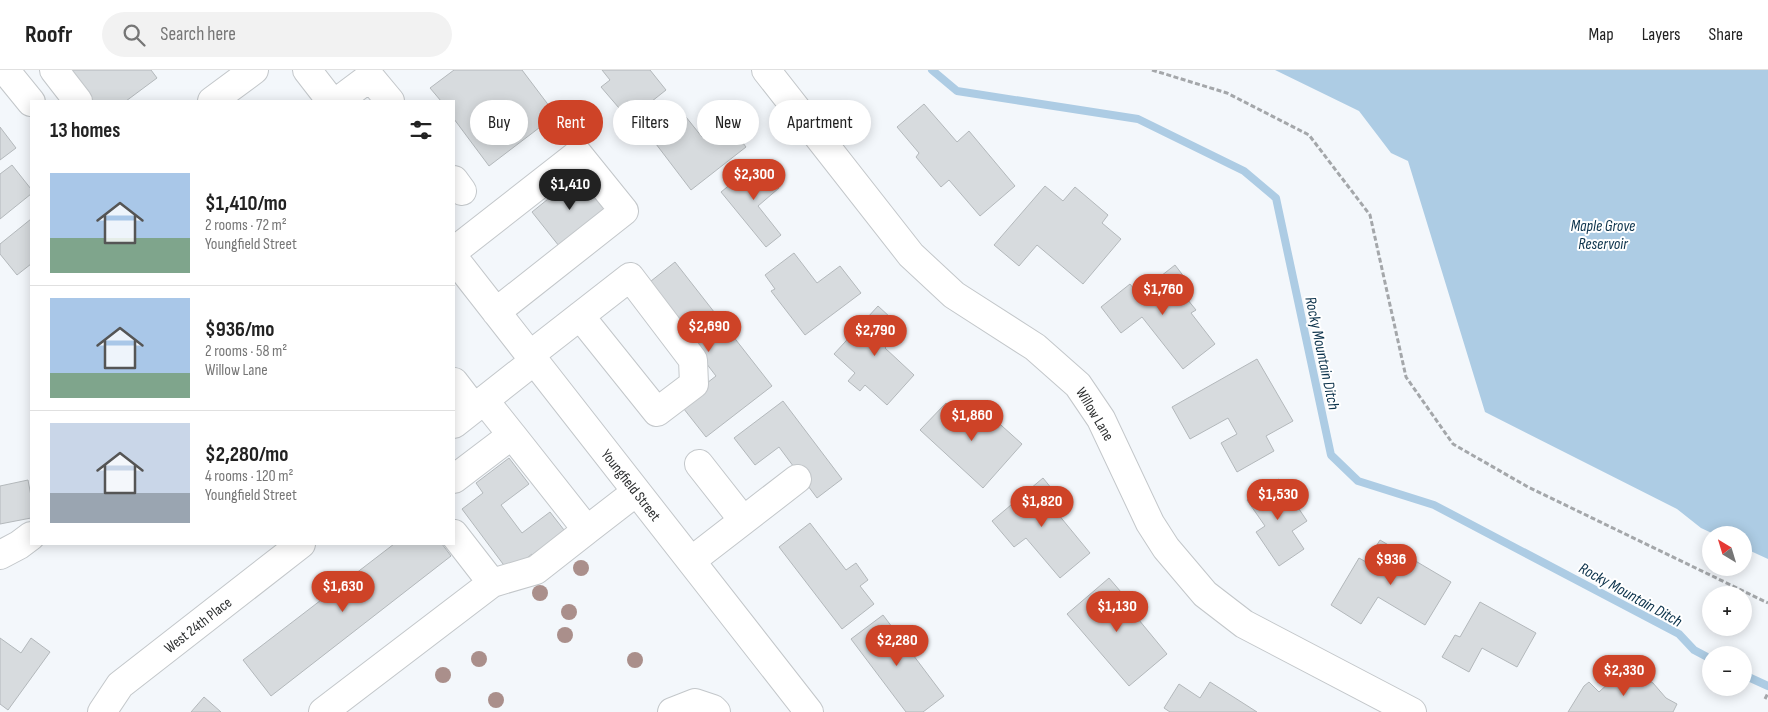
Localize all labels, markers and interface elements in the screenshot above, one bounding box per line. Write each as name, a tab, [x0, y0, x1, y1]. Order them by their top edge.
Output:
search box	[102, 12, 452, 57]
text: Roofr	[25, 20, 72, 49]
icon: search	[120, 21, 148, 49]
text: Search here	[160, 23, 236, 46]
text: Map	[1589, 24, 1614, 45]
text: Layers	[1642, 24, 1681, 45]
text: Share	[1709, 24, 1743, 45]
chip: Buy	[470, 100, 528, 145]
chip: Rent	[538, 100, 603, 145]
chip: Filters	[613, 100, 687, 145]
chip: New	[697, 100, 759, 145]
chip: Apartment	[769, 100, 871, 145]
icon: filters	[407, 116, 435, 144]
text: 13 homes	[50, 118, 120, 143]
pin: $2,300	[713, 158, 795, 201]
text: $2,300	[733, 165, 775, 184]
pin: $1,410	[529, 168, 611, 211]
text: $1,410	[550, 175, 590, 194]
text: $1,410/mo	[205, 191, 287, 216]
icon: home	[90, 193, 150, 253]
text: 2 rooms · 72 m²	[205, 216, 287, 235]
water label: Maple Grove Reservoir	[1571, 217, 1635, 254]
text: Youngfield Street	[205, 235, 297, 254]
pin: $1,760	[1122, 274, 1204, 316]
text: $1,760	[1143, 280, 1183, 299]
water label: Rocky Mountain Ditch	[1300, 295, 1343, 412]
pin: $2,690	[668, 310, 750, 353]
pin: $2,790	[834, 314, 916, 357]
text: $936/mo	[205, 317, 274, 342]
text: $2,690	[688, 317, 730, 336]
icon: home	[90, 318, 150, 378]
text: $2,790	[855, 321, 895, 340]
text: 2 rooms · 58 m²	[205, 342, 287, 361]
text: Willow Lane	[205, 361, 268, 380]
street label: Willow Lane	[1071, 384, 1118, 444]
pin: $1,860	[931, 400, 1013, 442]
text: $1,860	[951, 406, 993, 425]
text: $2,280/mo	[205, 442, 288, 467]
icon: home	[90, 443, 150, 503]
street label: Youngfield Street	[597, 446, 665, 525]
text: 4 rooms · 120 m²	[205, 467, 293, 486]
pin: $1,530	[1237, 478, 1319, 521]
text: $1,530	[1258, 485, 1298, 504]
text: Youngfield Street	[205, 486, 297, 505]
pin: $1,820	[1001, 486, 1083, 528]
text: $1,820	[1022, 492, 1062, 511]
north arrow	[1702, 526, 1752, 576]
map controls	[1702, 526, 1752, 696]
pin: $936	[1361, 544, 1421, 586]
text: $936	[1376, 550, 1406, 569]
water label: Rocky Mountain Ditch	[1575, 559, 1685, 632]
pin: $1,630	[302, 570, 384, 613]
text: $1,630	[323, 577, 363, 596]
button: +	[1702, 586, 1752, 636]
pin: $1,130	[1076, 590, 1158, 633]
street label: West 24th Place	[161, 593, 236, 658]
text: $1,130	[1097, 597, 1137, 616]
pin: $2,280	[856, 624, 938, 667]
text: $2,280	[876, 631, 918, 650]
button: −	[1702, 646, 1752, 696]
pin: $2,330	[1583, 654, 1665, 697]
text: $2,330	[1604, 661, 1644, 680]

